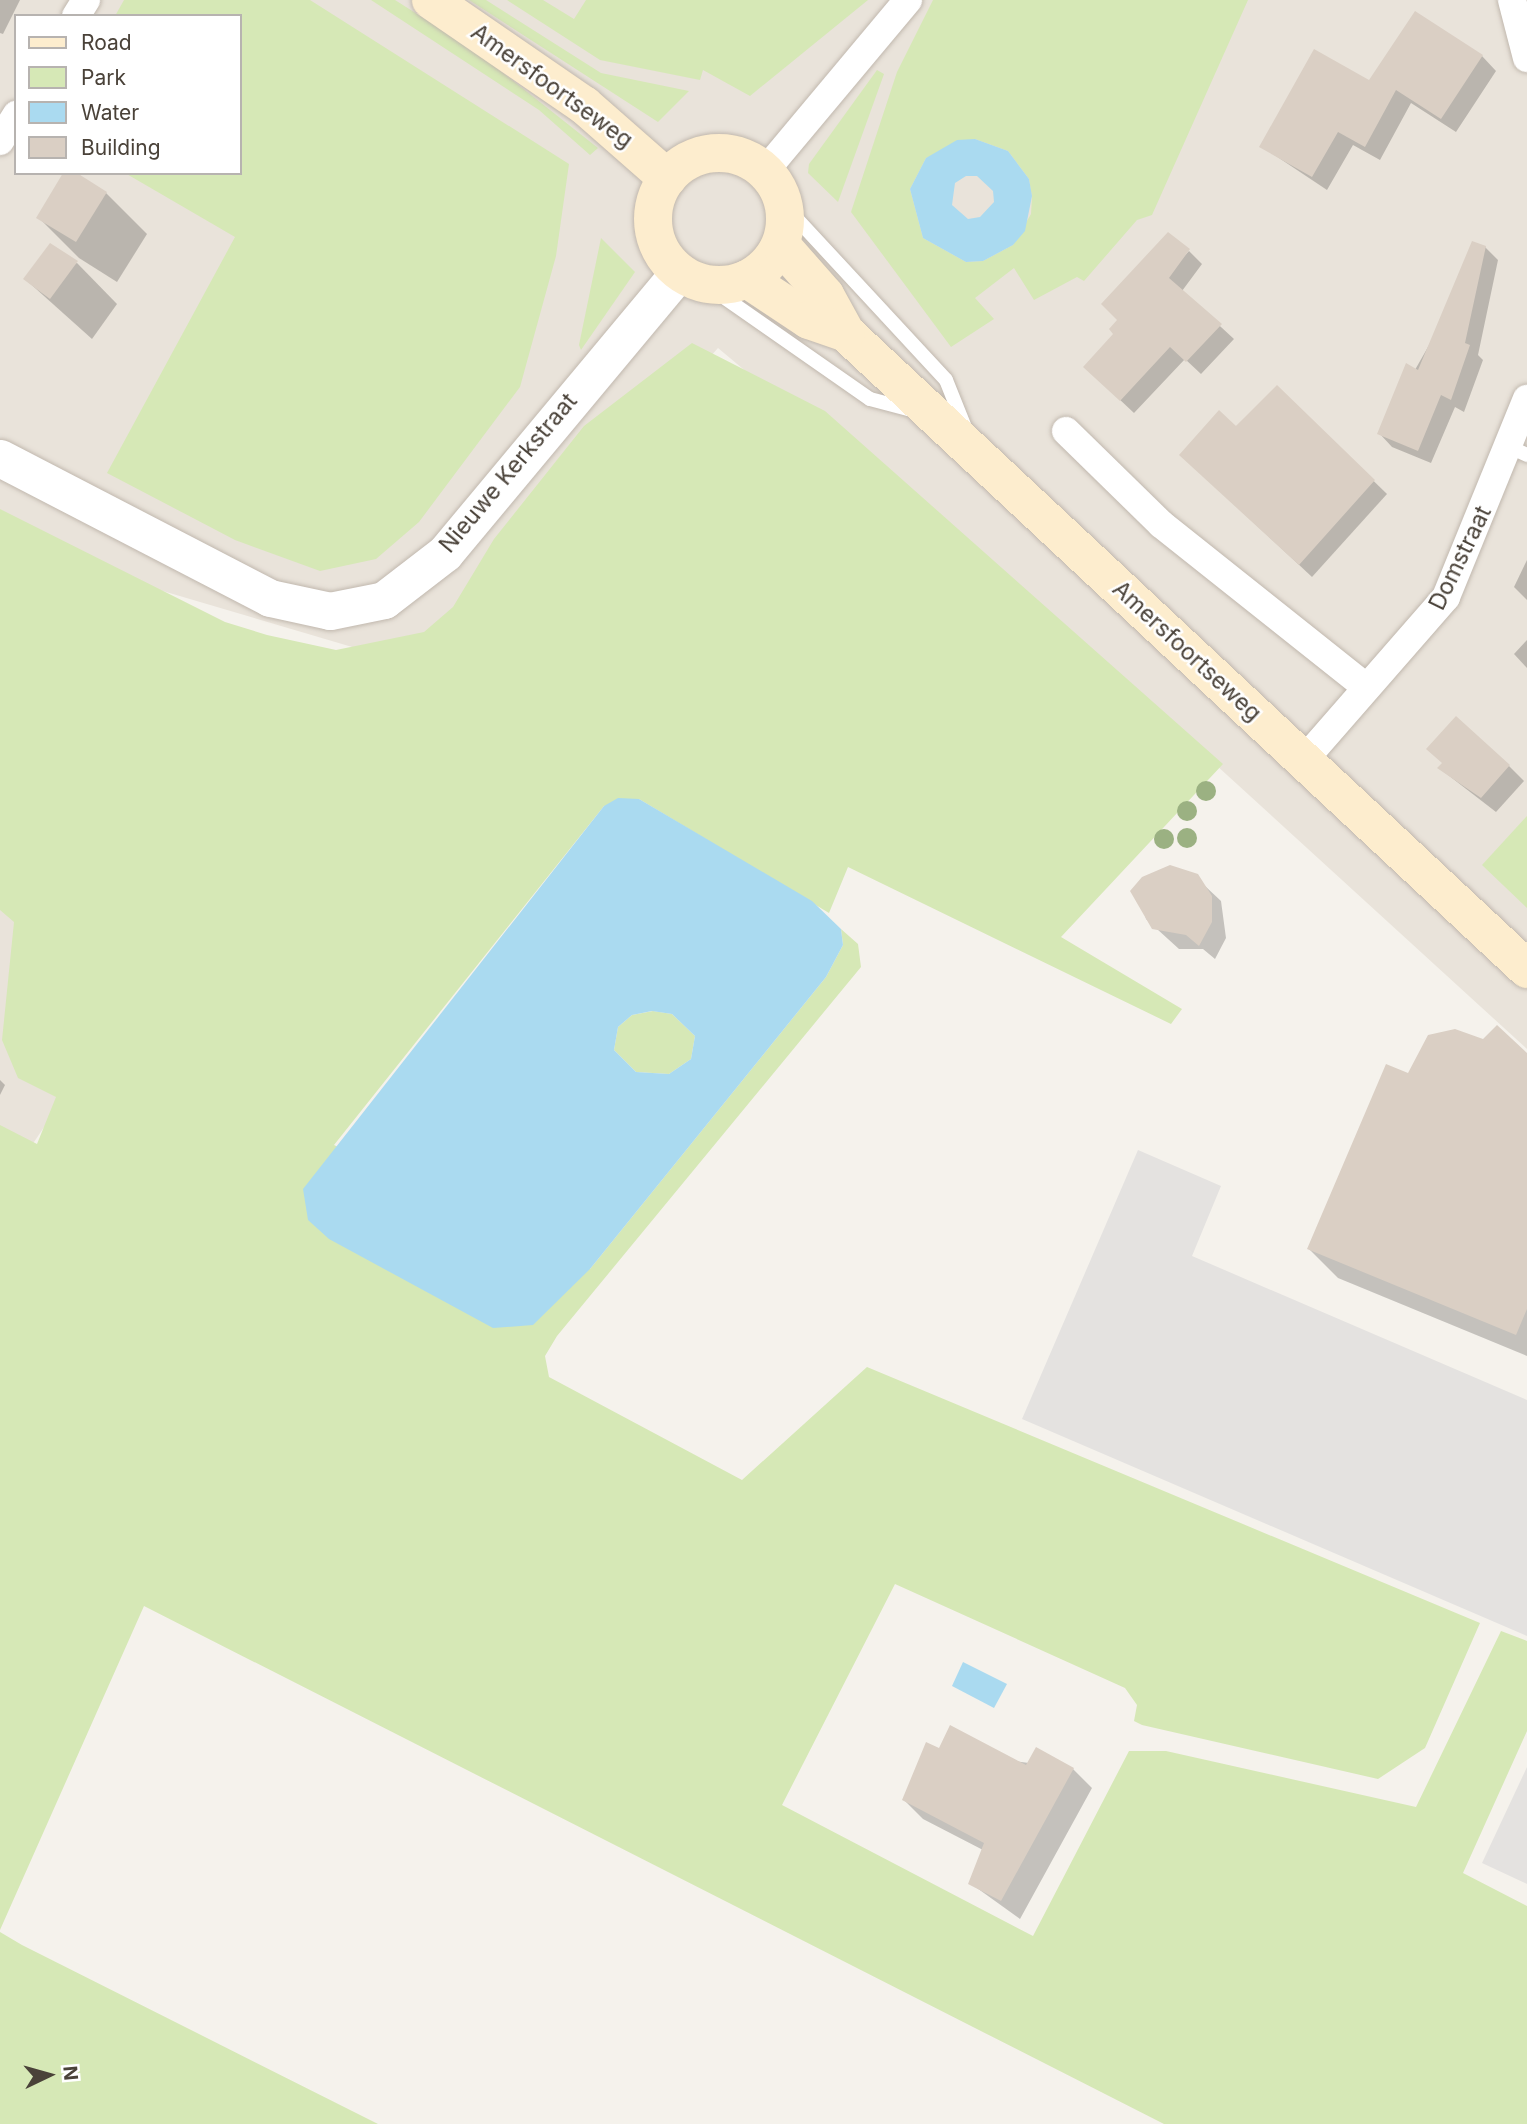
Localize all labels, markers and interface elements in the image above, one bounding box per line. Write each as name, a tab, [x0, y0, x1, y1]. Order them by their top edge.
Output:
legend	[14, 14, 242, 175]
street label: Amersfoortseweg	[466, 18, 638, 154]
text: Road	[81, 30, 132, 55]
text: Park	[81, 65, 126, 90]
text: Water	[81, 100, 139, 125]
text: Building	[81, 135, 161, 160]
street label: Nieuwe Kerkstraat	[433, 388, 583, 558]
street label: Domstraat	[1423, 502, 1497, 614]
street label: Amersfoortseweg	[1107, 575, 1267, 727]
north arrow	[14, 2040, 84, 2110]
text: N	[58, 2065, 83, 2081]

